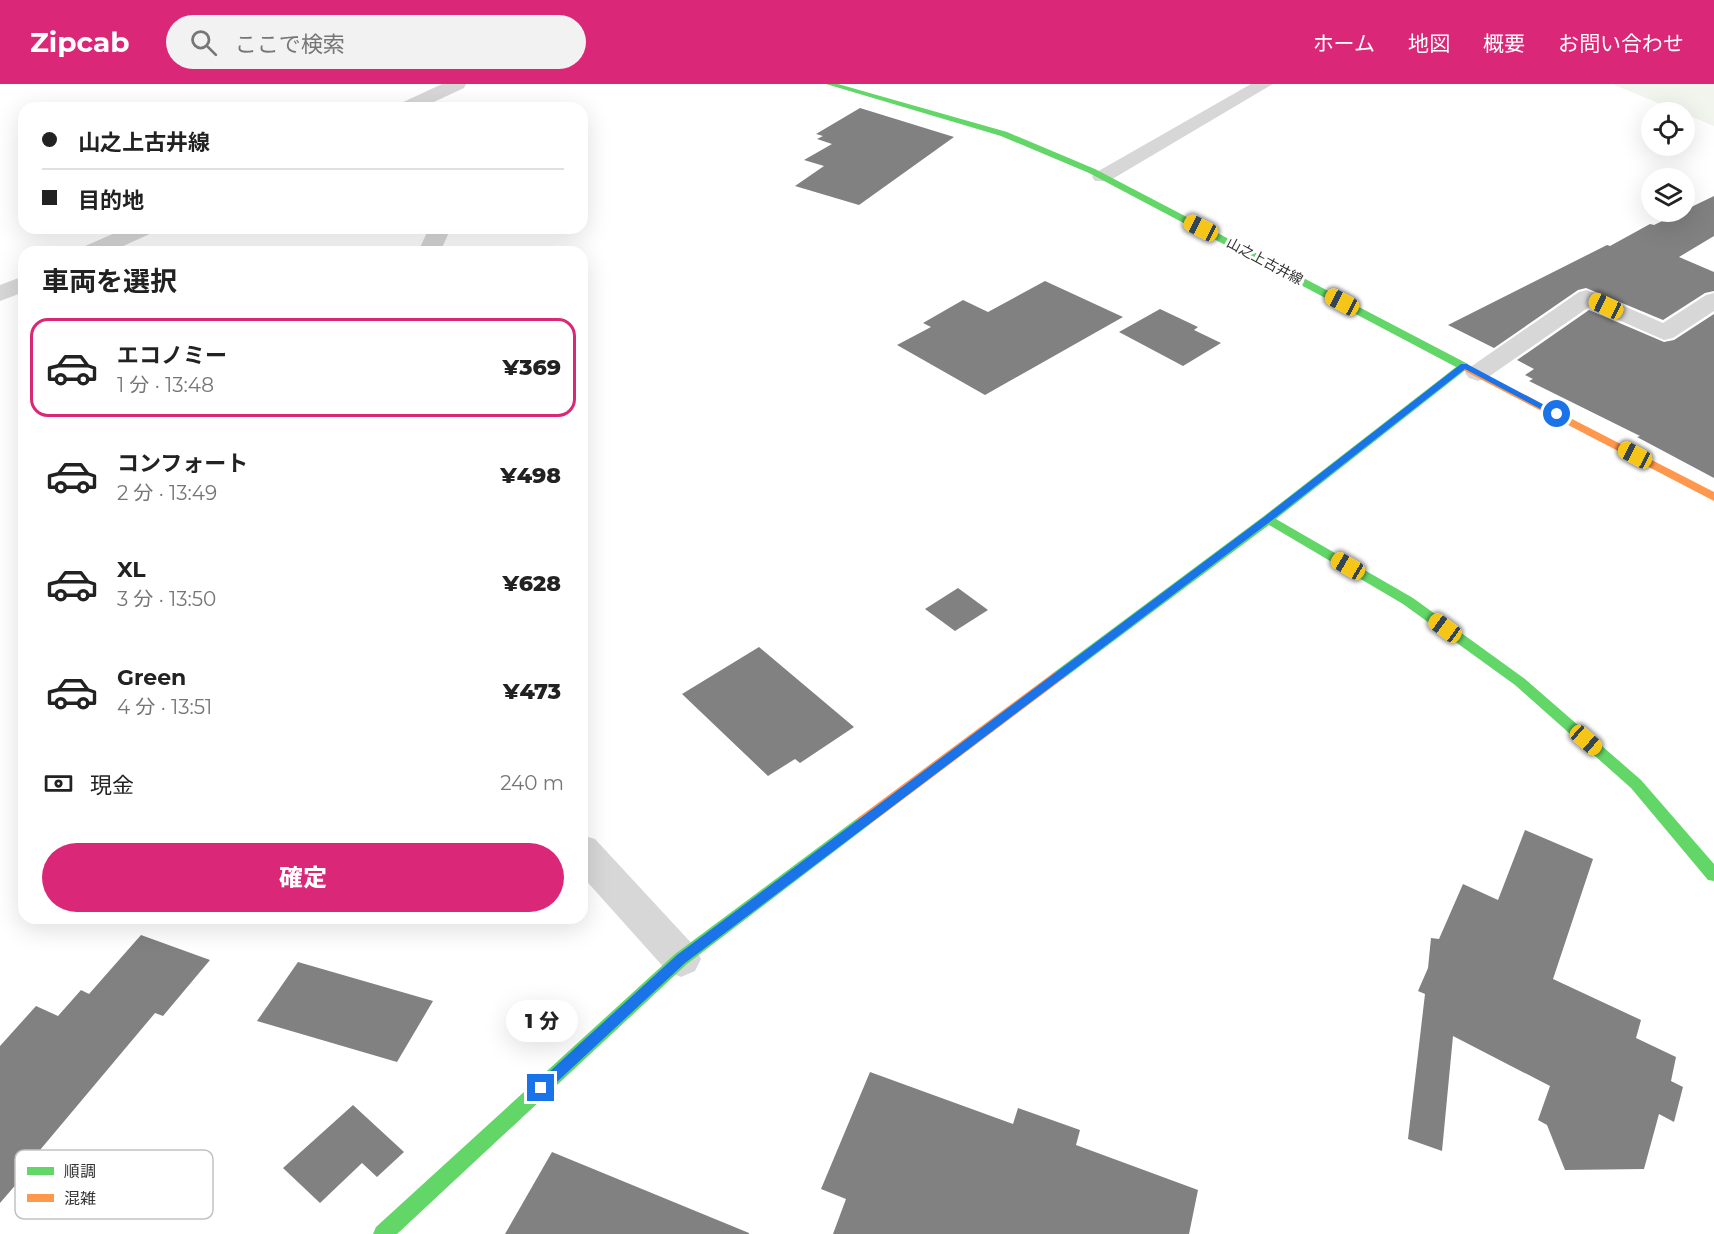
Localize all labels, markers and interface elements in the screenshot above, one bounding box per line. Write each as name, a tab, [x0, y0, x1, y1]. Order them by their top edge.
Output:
search box	[166, 15, 586, 69]
text: Zipcab	[30, 25, 130, 59]
icon: search	[187, 26, 220, 59]
text: ここで検索	[235, 31, 345, 58]
text: ホーム	[1313, 31, 1375, 56]
text: 地図	[1408, 31, 1450, 56]
text: 概要	[1483, 31, 1525, 56]
text: お問い合わせ	[1558, 31, 1684, 56]
map controls	[1641, 102, 1695, 222]
button: locate	[1641, 102, 1695, 156]
text: 山之上古井線	[78, 129, 210, 156]
button: layers	[1641, 168, 1695, 222]
text: 目的地	[78, 187, 144, 214]
car	[1181, 212, 1221, 244]
street label: 山之上古井線	[1224, 233, 1306, 289]
text: 車両を選択	[42, 265, 177, 298]
car	[1322, 286, 1362, 318]
car	[1586, 290, 1626, 322]
icon: car	[45, 341, 99, 395]
text: エコノミー	[117, 342, 227, 369]
text: ¥369	[502, 354, 561, 381]
text: 1 分 · 13:48	[117, 373, 214, 397]
route start	[1543, 400, 1570, 427]
car	[1615, 439, 1655, 471]
icon: car	[45, 449, 99, 503]
text: コンフォート	[117, 450, 248, 477]
text: ¥498	[500, 462, 561, 489]
text: 2 分 · 13:49	[117, 481, 217, 505]
car	[1328, 549, 1368, 583]
text: XL	[117, 556, 146, 583]
icon: car	[45, 557, 99, 611]
text: ¥628	[503, 570, 561, 597]
text: 3 分 · 13:50	[117, 587, 216, 611]
car	[1425, 610, 1465, 646]
text: Green	[117, 664, 186, 691]
icon: car	[45, 665, 99, 719]
text: ¥473	[503, 678, 561, 705]
text: 4 分 · 13:51	[117, 695, 212, 719]
car	[1567, 721, 1605, 759]
icon: cash	[42, 767, 75, 800]
text: 240 m	[500, 771, 564, 795]
text: 現金	[90, 772, 134, 799]
button: 確定	[42, 843, 564, 912]
callout: 1 分	[505, 1001, 577, 1043]
text: 1 分	[525, 1009, 559, 1033]
route end	[527, 1074, 554, 1101]
legend	[15, 1150, 213, 1219]
text: 順調	[64, 1162, 96, 1181]
text: 混雑	[64, 1189, 96, 1208]

